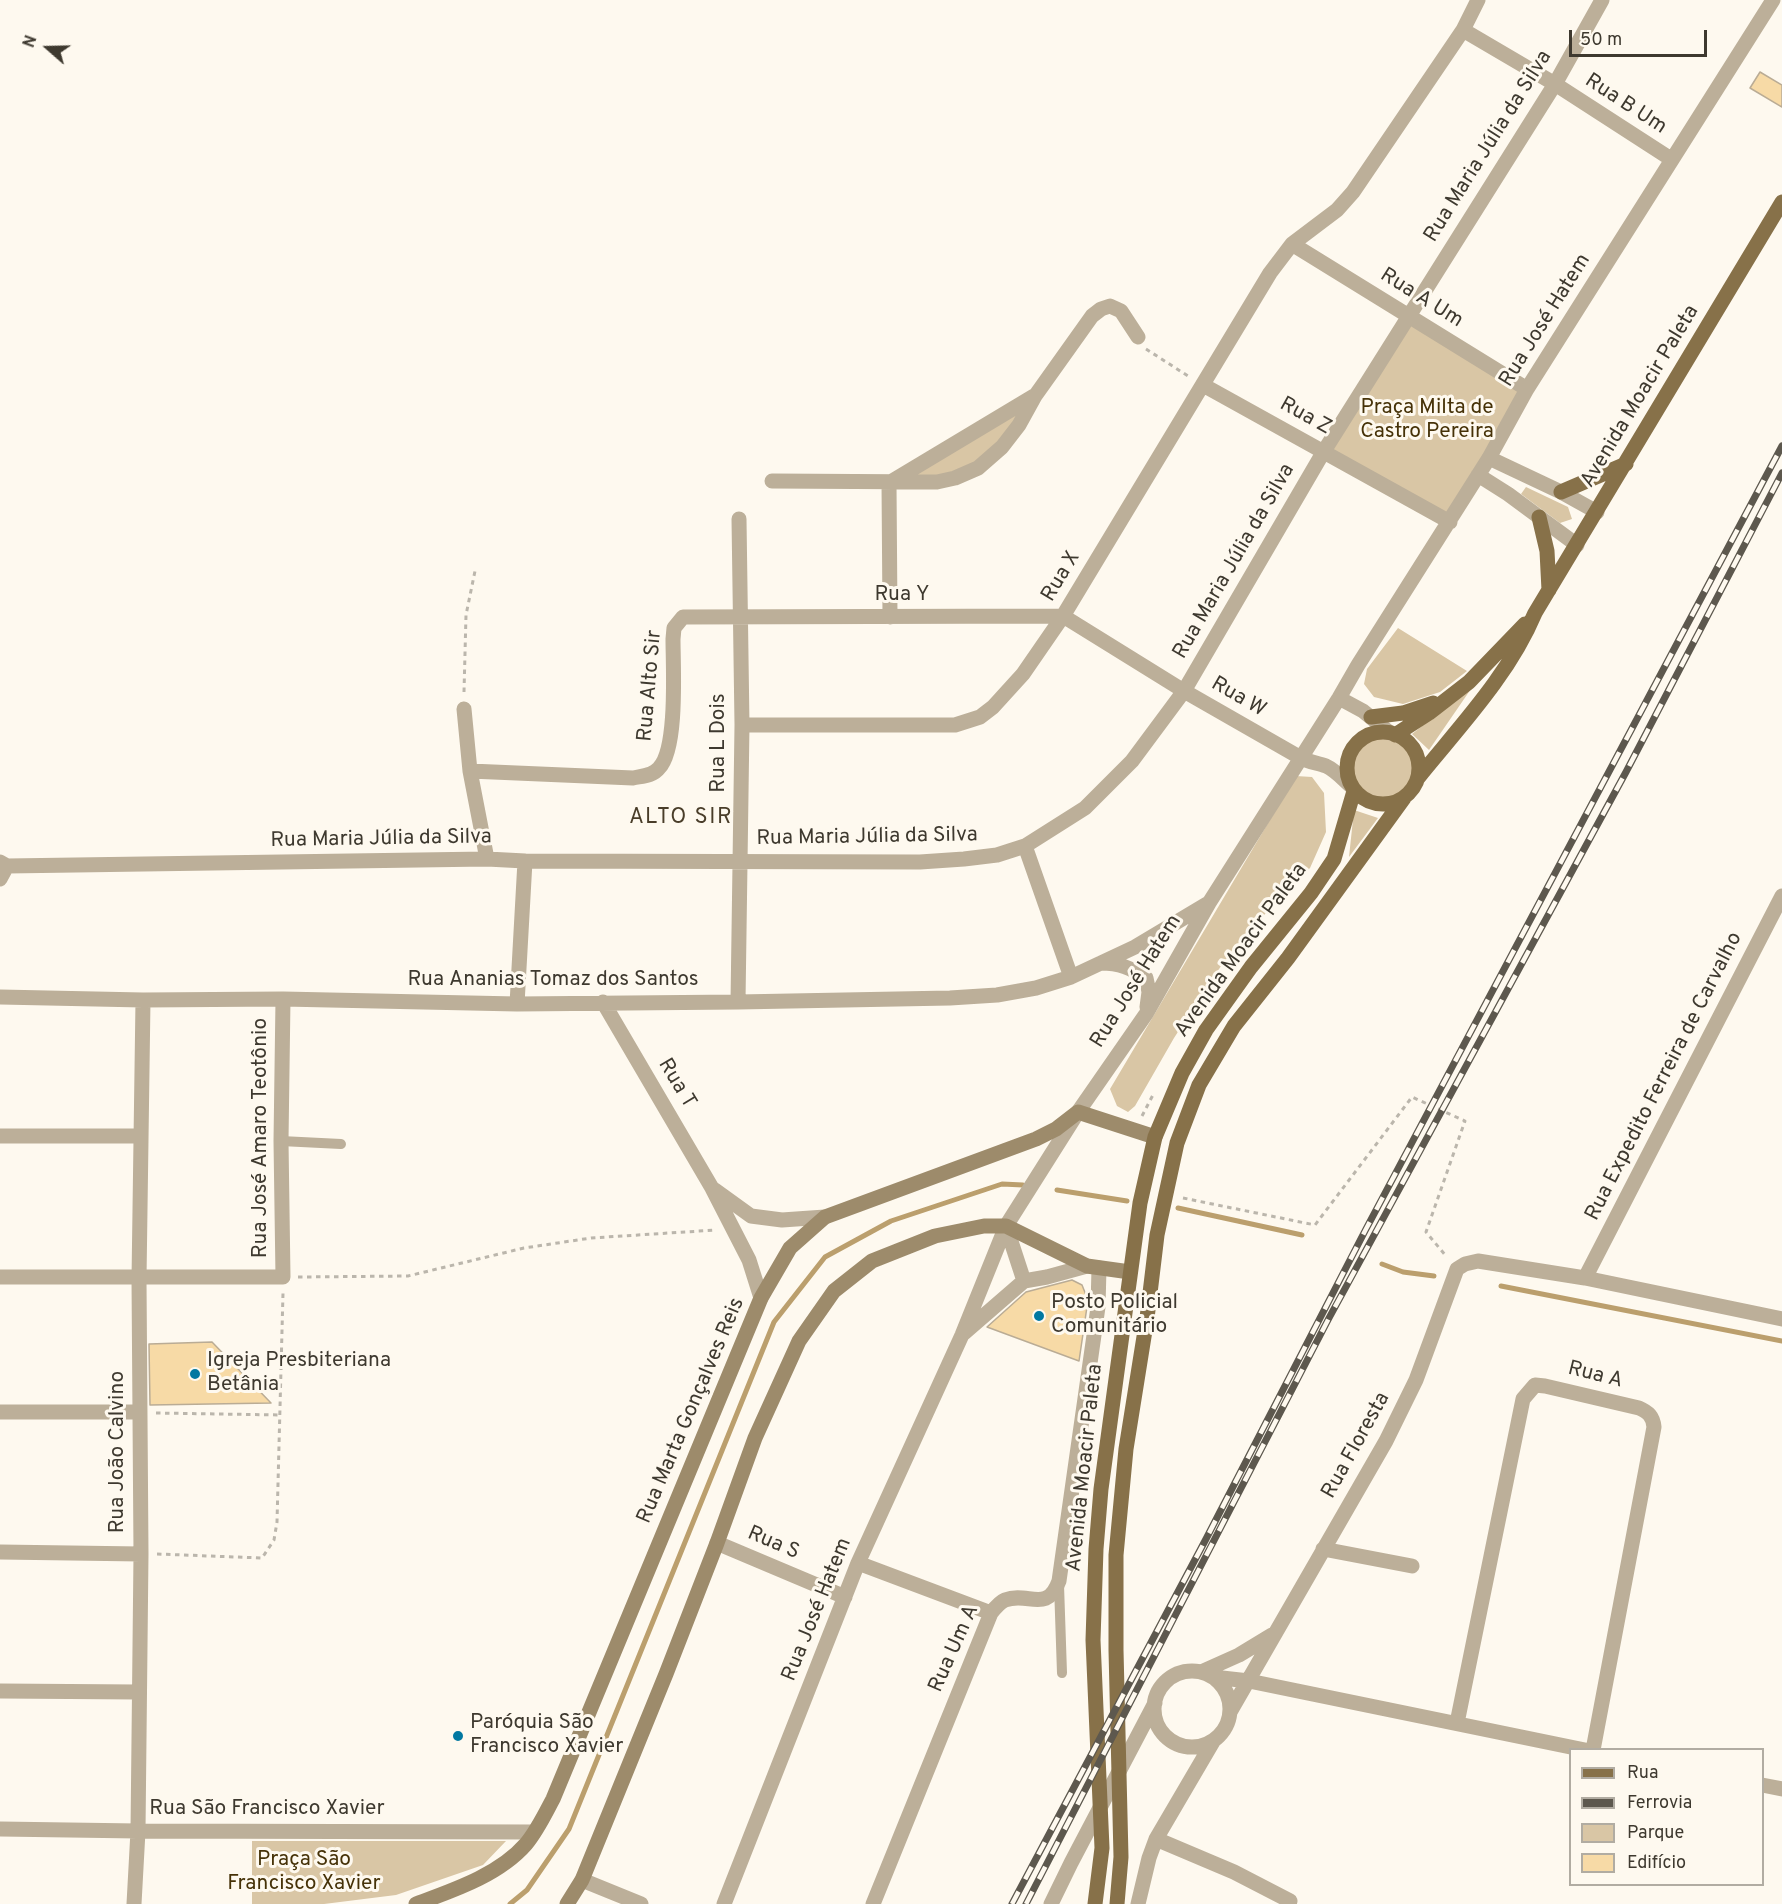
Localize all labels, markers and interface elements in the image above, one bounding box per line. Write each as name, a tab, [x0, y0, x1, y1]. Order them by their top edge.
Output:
north arrow	[18, 18, 78, 78]
scale bar	[1572, 18, 1710, 56]
text: 50 m	[1580, 29, 1622, 52]
text: N	[20, 33, 42, 51]
street label: Rua Maria Júlia da Silva	[1420, 47, 1558, 247]
street label: Rua B Um	[1579, 69, 1671, 141]
street label: Rua José Hatem	[1495, 250, 1597, 392]
street label: Rua A Um	[1375, 264, 1467, 334]
street label: Avenida Moacir Paleta	[1576, 301, 1706, 493]
street label: Rua Z	[1275, 393, 1335, 441]
park label: Praça Milta de Castro Pereira	[1360, 396, 1494, 446]
street label: Rua Maria Júlia da Silva	[1169, 460, 1301, 664]
street label: Rua X	[1037, 547, 1087, 607]
street label: Rua Y	[874, 583, 930, 609]
street label: Rua Alto Sir	[634, 629, 668, 743]
street label: Rua W	[1206, 672, 1270, 724]
street label: Rua L Dois	[707, 693, 733, 793]
district label: ALTO SIR	[629, 806, 733, 832]
street label: Rua Maria Júlia da Silva	[756, 823, 978, 853]
street label: Rua Maria Júlia da Silva	[270, 825, 492, 855]
street label: Avenida Moacir Paleta	[1170, 859, 1314, 1043]
street label: Rua José Hatem	[1086, 911, 1188, 1053]
street label: Rua Expedito Ferreira de Carvalho	[1581, 929, 1749, 1225]
street label: Rua Ananias Tomaz dos Santos	[407, 968, 699, 994]
street label: Rua José Amaro Teotônio	[249, 1018, 275, 1258]
street label: Rua T	[651, 1054, 701, 1114]
place label: Posto Policial Comunitário	[1051, 1291, 1178, 1341]
street label: Rua Marta Gonçalves Reis	[633, 1294, 751, 1528]
marker: Posto Policial Comunitário	[1032, 1309, 1046, 1323]
place label: Igreja Presbiteriana Betânia	[207, 1349, 391, 1399]
street label: Rua A	[1565, 1357, 1625, 1395]
street label: Avenida Moacir Paleta	[1063, 1363, 1109, 1573]
marker: Igreja Presbiteriana Betânia	[188, 1367, 202, 1381]
street label: Rua João Calvino	[106, 1371, 132, 1533]
street label: Rua Floresta	[1317, 1388, 1397, 1504]
street label: Rua S	[743, 1522, 803, 1566]
street label: Rua José Hatem	[778, 1535, 858, 1685]
street label: Rua Um A	[925, 1601, 985, 1697]
place label: Paróquia São Francisco Xavier	[470, 1711, 623, 1761]
marker: Paróquia São Francisco Xavier	[451, 1729, 465, 1743]
legend	[1569, 1748, 1764, 1886]
text: Rua	[1627, 1762, 1658, 1785]
text: Ferrovia	[1627, 1792, 1692, 1815]
street label: Rua São Francisco Xavier	[149, 1797, 385, 1823]
text: Parque	[1627, 1822, 1684, 1845]
park label: Praça São Francisco Xavier	[227, 1848, 381, 1898]
text: Edifício	[1627, 1852, 1686, 1875]

